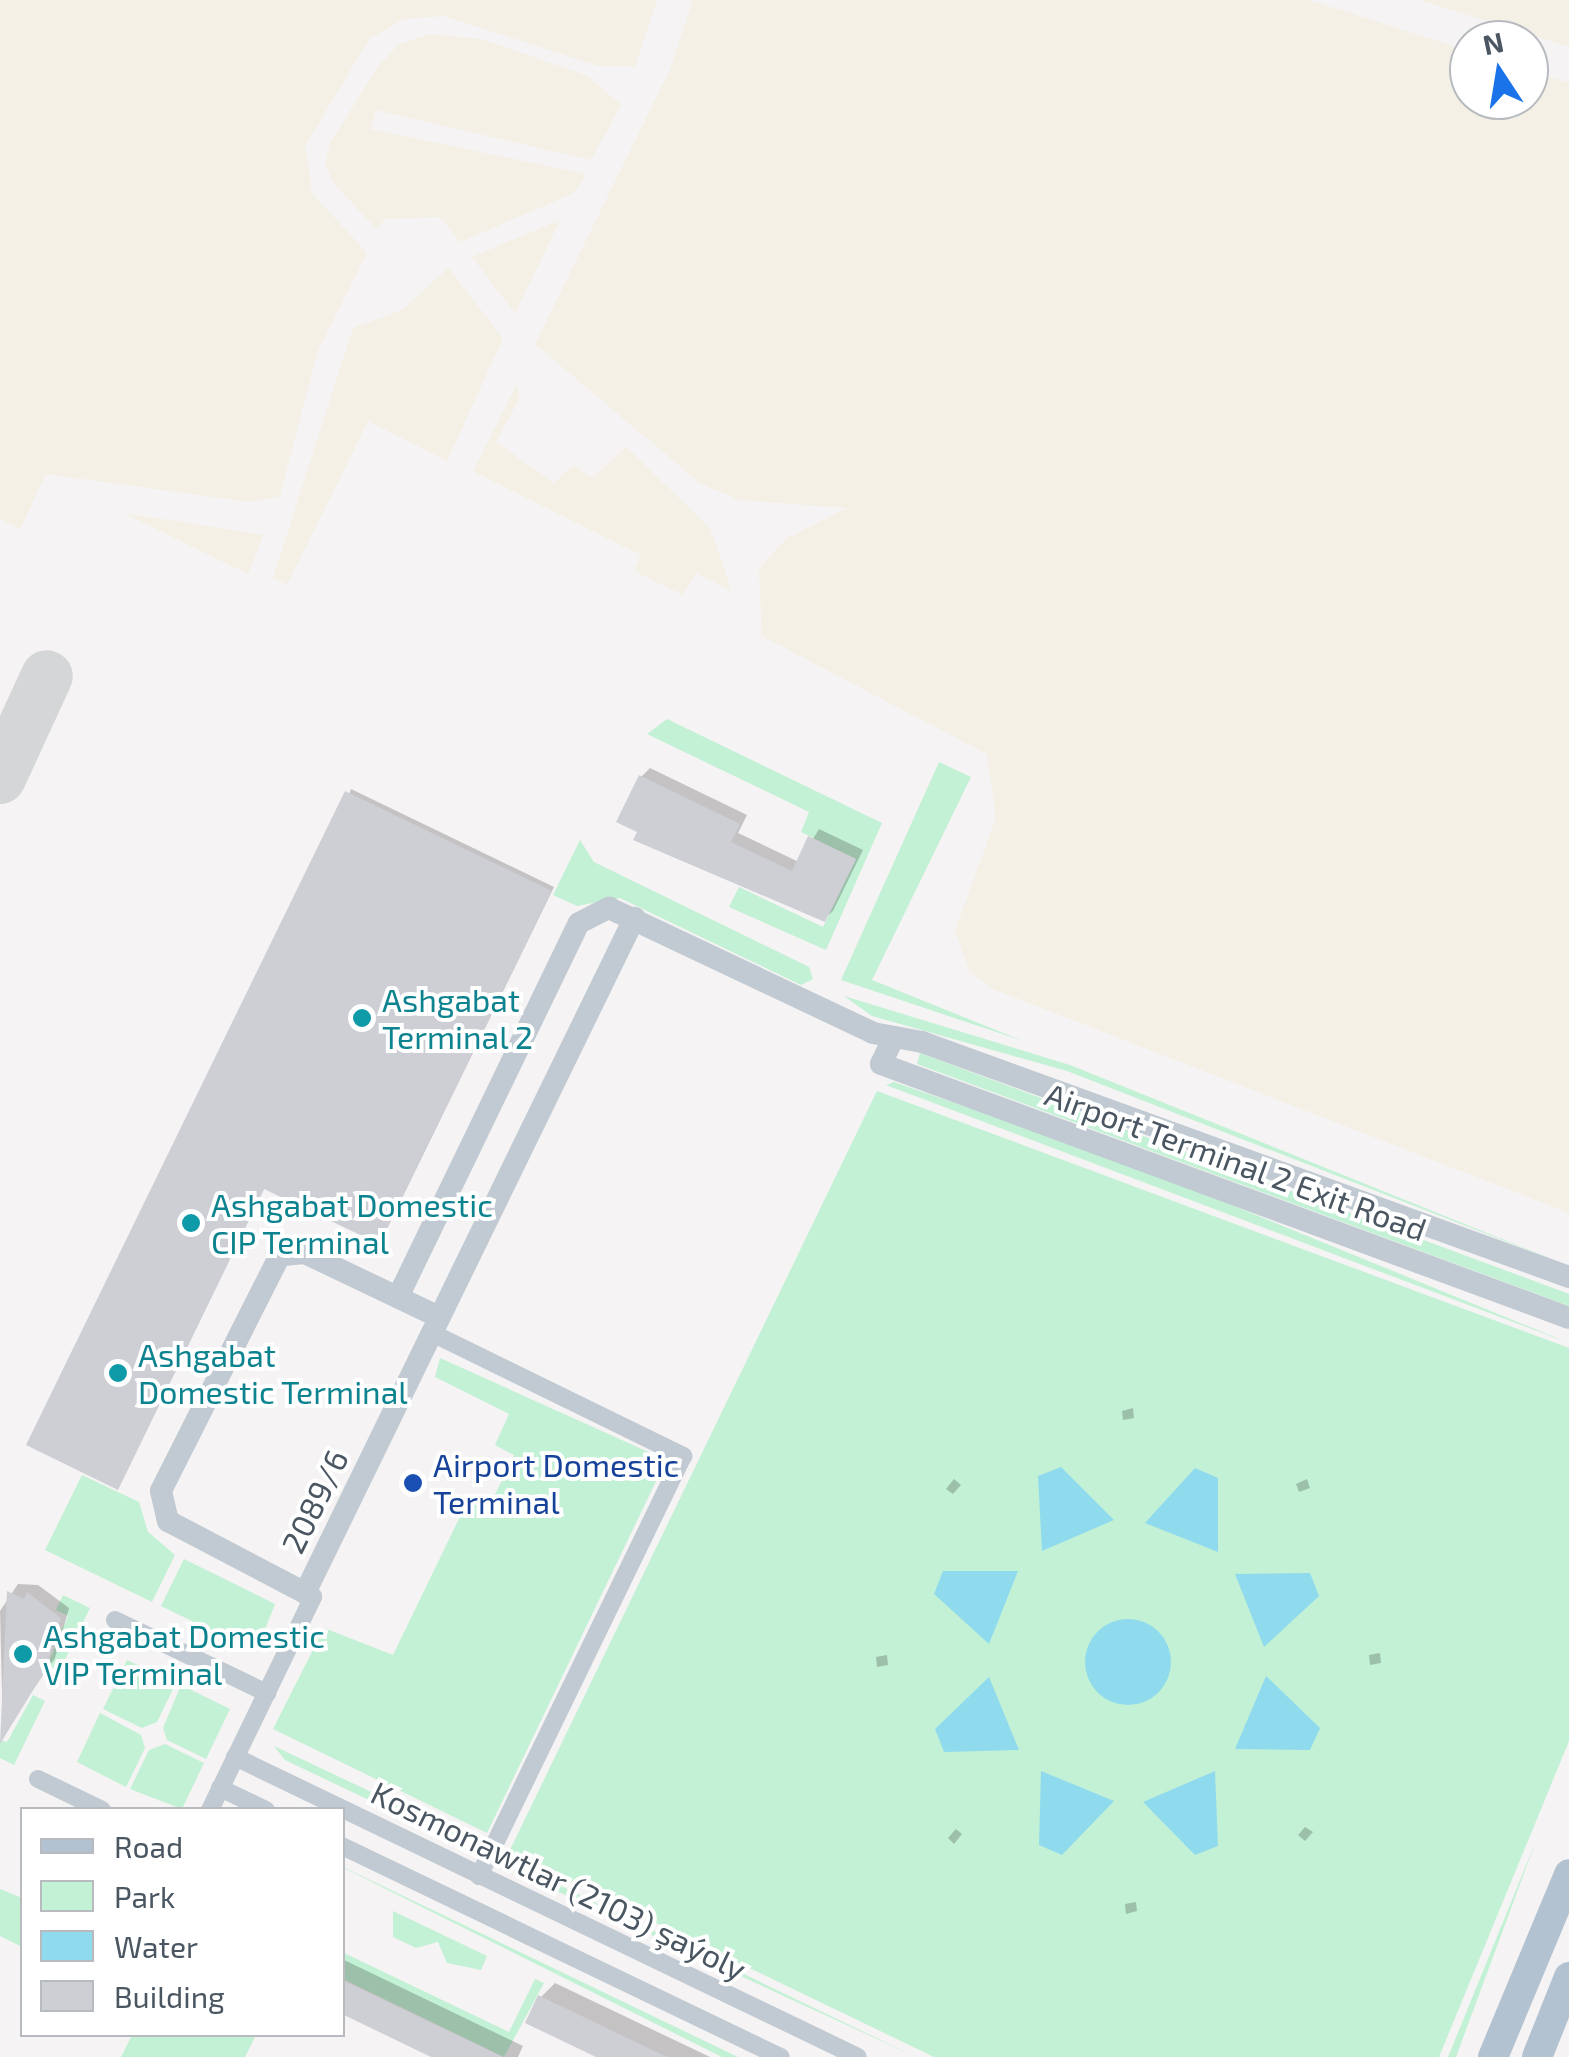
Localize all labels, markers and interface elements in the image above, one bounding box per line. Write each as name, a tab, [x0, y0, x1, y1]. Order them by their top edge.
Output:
north arrow	[1449, 20, 1549, 120]
text: N	[1480, 24, 1507, 61]
place label: Ashgabat Terminal 2	[382, 981, 534, 1056]
marker: Ashgabat Terminal 2	[351, 1007, 373, 1029]
street label: Airport Terminal 2 Exit Road	[1039, 1074, 1433, 1248]
place label: Ashgabat Domestic CIP Terminal	[211, 1186, 493, 1261]
marker: Ashgabat Domestic CIP Terminal	[180, 1212, 202, 1234]
place label: Ashgabat Domestic Terminal	[138, 1336, 408, 1411]
marker: Ashgabat Domestic Terminal	[107, 1362, 129, 1384]
street label: 2089/6	[273, 1443, 355, 1559]
place label: Airport Domestic Terminal	[433, 1446, 679, 1521]
marker: Airport Domestic Terminal	[402, 1472, 424, 1494]
place label: Ashgabat Domestic VIP Terminal	[43, 1617, 325, 1692]
marker: Ashgabat Domestic VIP Terminal	[12, 1643, 34, 1665]
street label: Kosmonawtlar (2103) şaýoly	[365, 1772, 753, 1988]
legend	[20, 1807, 345, 2037]
text: Road	[114, 1828, 183, 1864]
text: Park	[114, 1878, 175, 1914]
text: Water	[114, 1928, 198, 1964]
text: Building	[114, 1978, 225, 2014]

